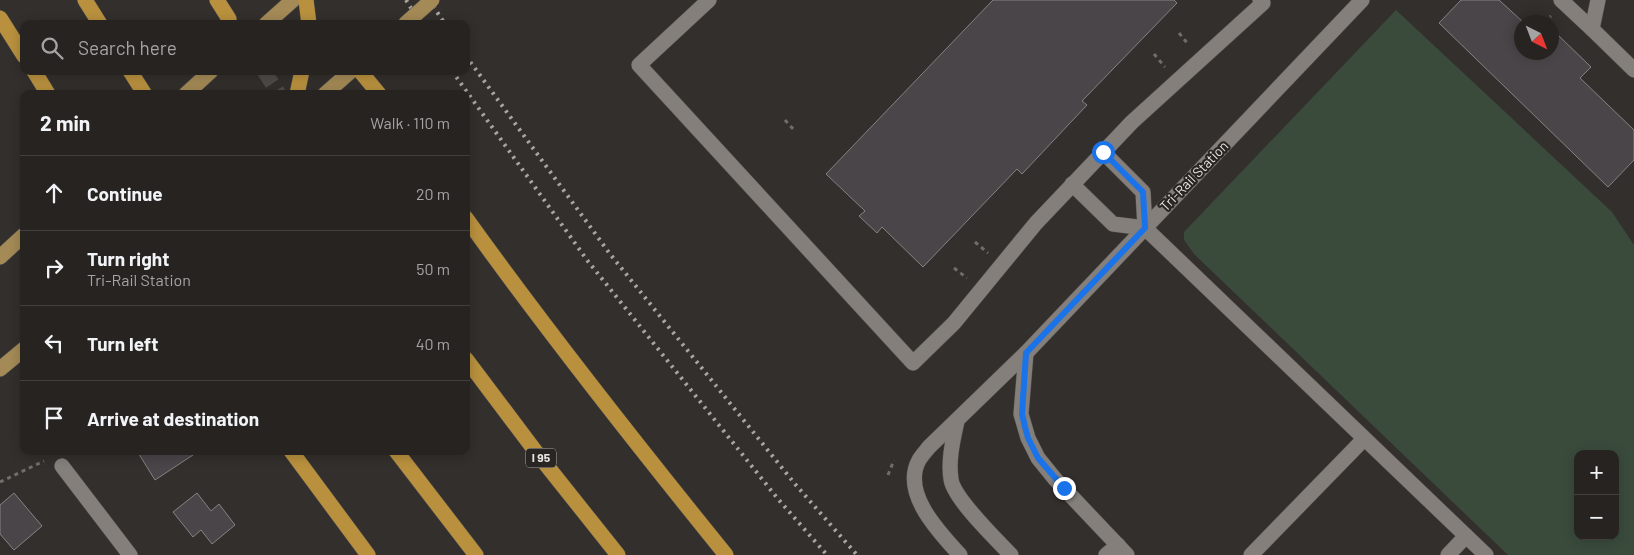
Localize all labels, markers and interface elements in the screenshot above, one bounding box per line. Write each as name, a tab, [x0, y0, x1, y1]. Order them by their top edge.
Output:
north arrow	[1514, 15, 1559, 60]
search box	[20, 20, 470, 75]
icon: search	[38, 34, 66, 62]
text: Search here	[78, 36, 177, 59]
text: 2 min	[40, 110, 90, 135]
text: Walk · 110 m	[370, 113, 450, 132]
street label: Tri-Rail Station	[1156, 137, 1231, 214]
route start	[1092, 141, 1115, 164]
icon: ahead	[40, 179, 68, 207]
text: Continue	[87, 182, 163, 205]
text: 20 m	[416, 184, 450, 203]
text: Turn right	[87, 247, 169, 270]
icon: right	[40, 254, 68, 282]
text: 50 m	[416, 259, 450, 278]
text: Tri-Rail Station	[87, 270, 191, 289]
icon: left	[40, 329, 68, 357]
text: Turn left	[87, 332, 158, 355]
text: 40 m	[416, 334, 450, 353]
icon: arrive	[40, 404, 68, 432]
text: Arrive at destination	[87, 407, 259, 430]
road number: I 95	[526, 448, 556, 468]
map controls	[1574, 450, 1619, 540]
button: +	[1574, 450, 1619, 495]
route end	[1053, 477, 1076, 500]
button: −	[1574, 495, 1619, 540]

